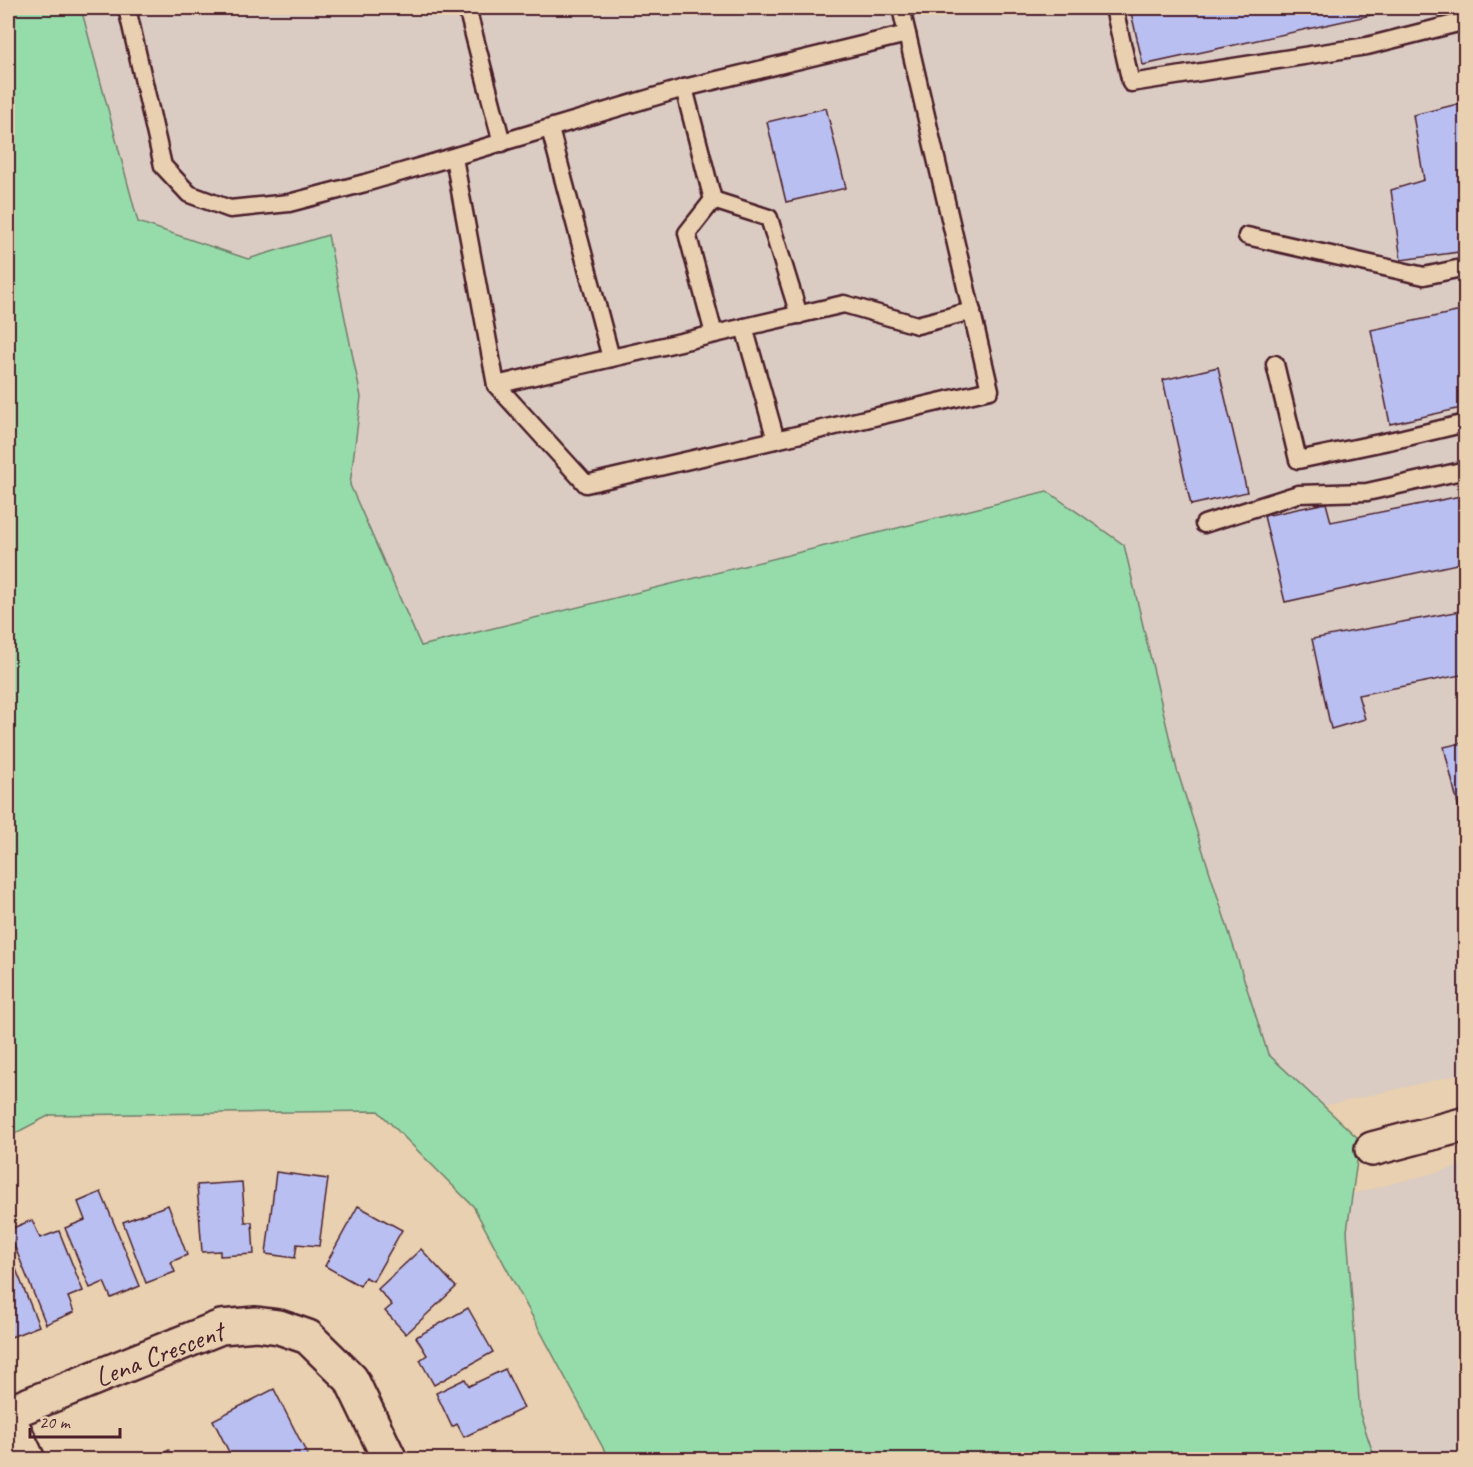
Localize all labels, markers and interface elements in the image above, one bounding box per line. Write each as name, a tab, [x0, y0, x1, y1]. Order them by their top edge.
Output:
street label: Lena Crescent	[90, 1312, 232, 1394]
scale bar	[30, 1401, 120, 1439]
text: 20 m	[39, 1411, 72, 1433]

